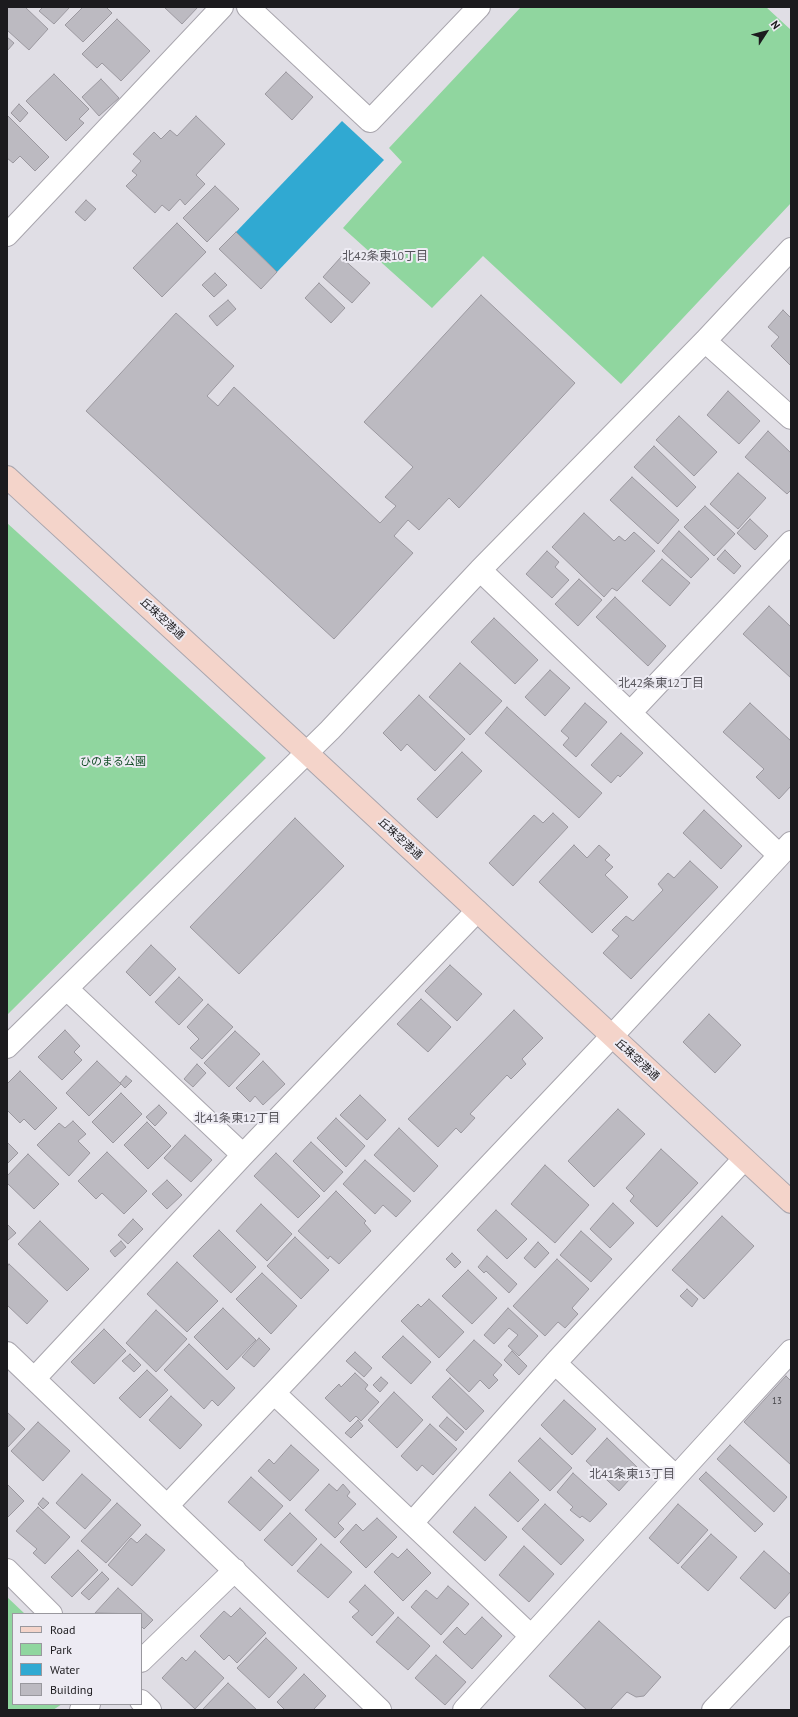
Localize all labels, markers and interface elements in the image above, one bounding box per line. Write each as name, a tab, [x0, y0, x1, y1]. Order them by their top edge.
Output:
north arrow	[746, 12, 786, 52]
text: N	[768, 18, 783, 32]
district label: 北42条東10丁目	[342, 250, 428, 264]
street label: 丘珠空港通	[137, 595, 187, 643]
district label: 北42条東12丁目	[618, 677, 704, 691]
park label: ひのまる公園	[80, 755, 146, 769]
street label: 丘珠空港通	[375, 815, 425, 863]
street label: 丘珠空港通	[612, 1036, 662, 1084]
district label: 北41条東12丁目	[194, 1112, 280, 1126]
house number: 13	[772, 1396, 782, 1406]
district label: 北41条東13丁目	[589, 1468, 675, 1482]
legend	[12, 1613, 142, 1705]
text: Road	[50, 1622, 75, 1637]
text: Park	[50, 1642, 72, 1657]
text: Water	[50, 1662, 80, 1677]
text: Building	[50, 1682, 93, 1697]

